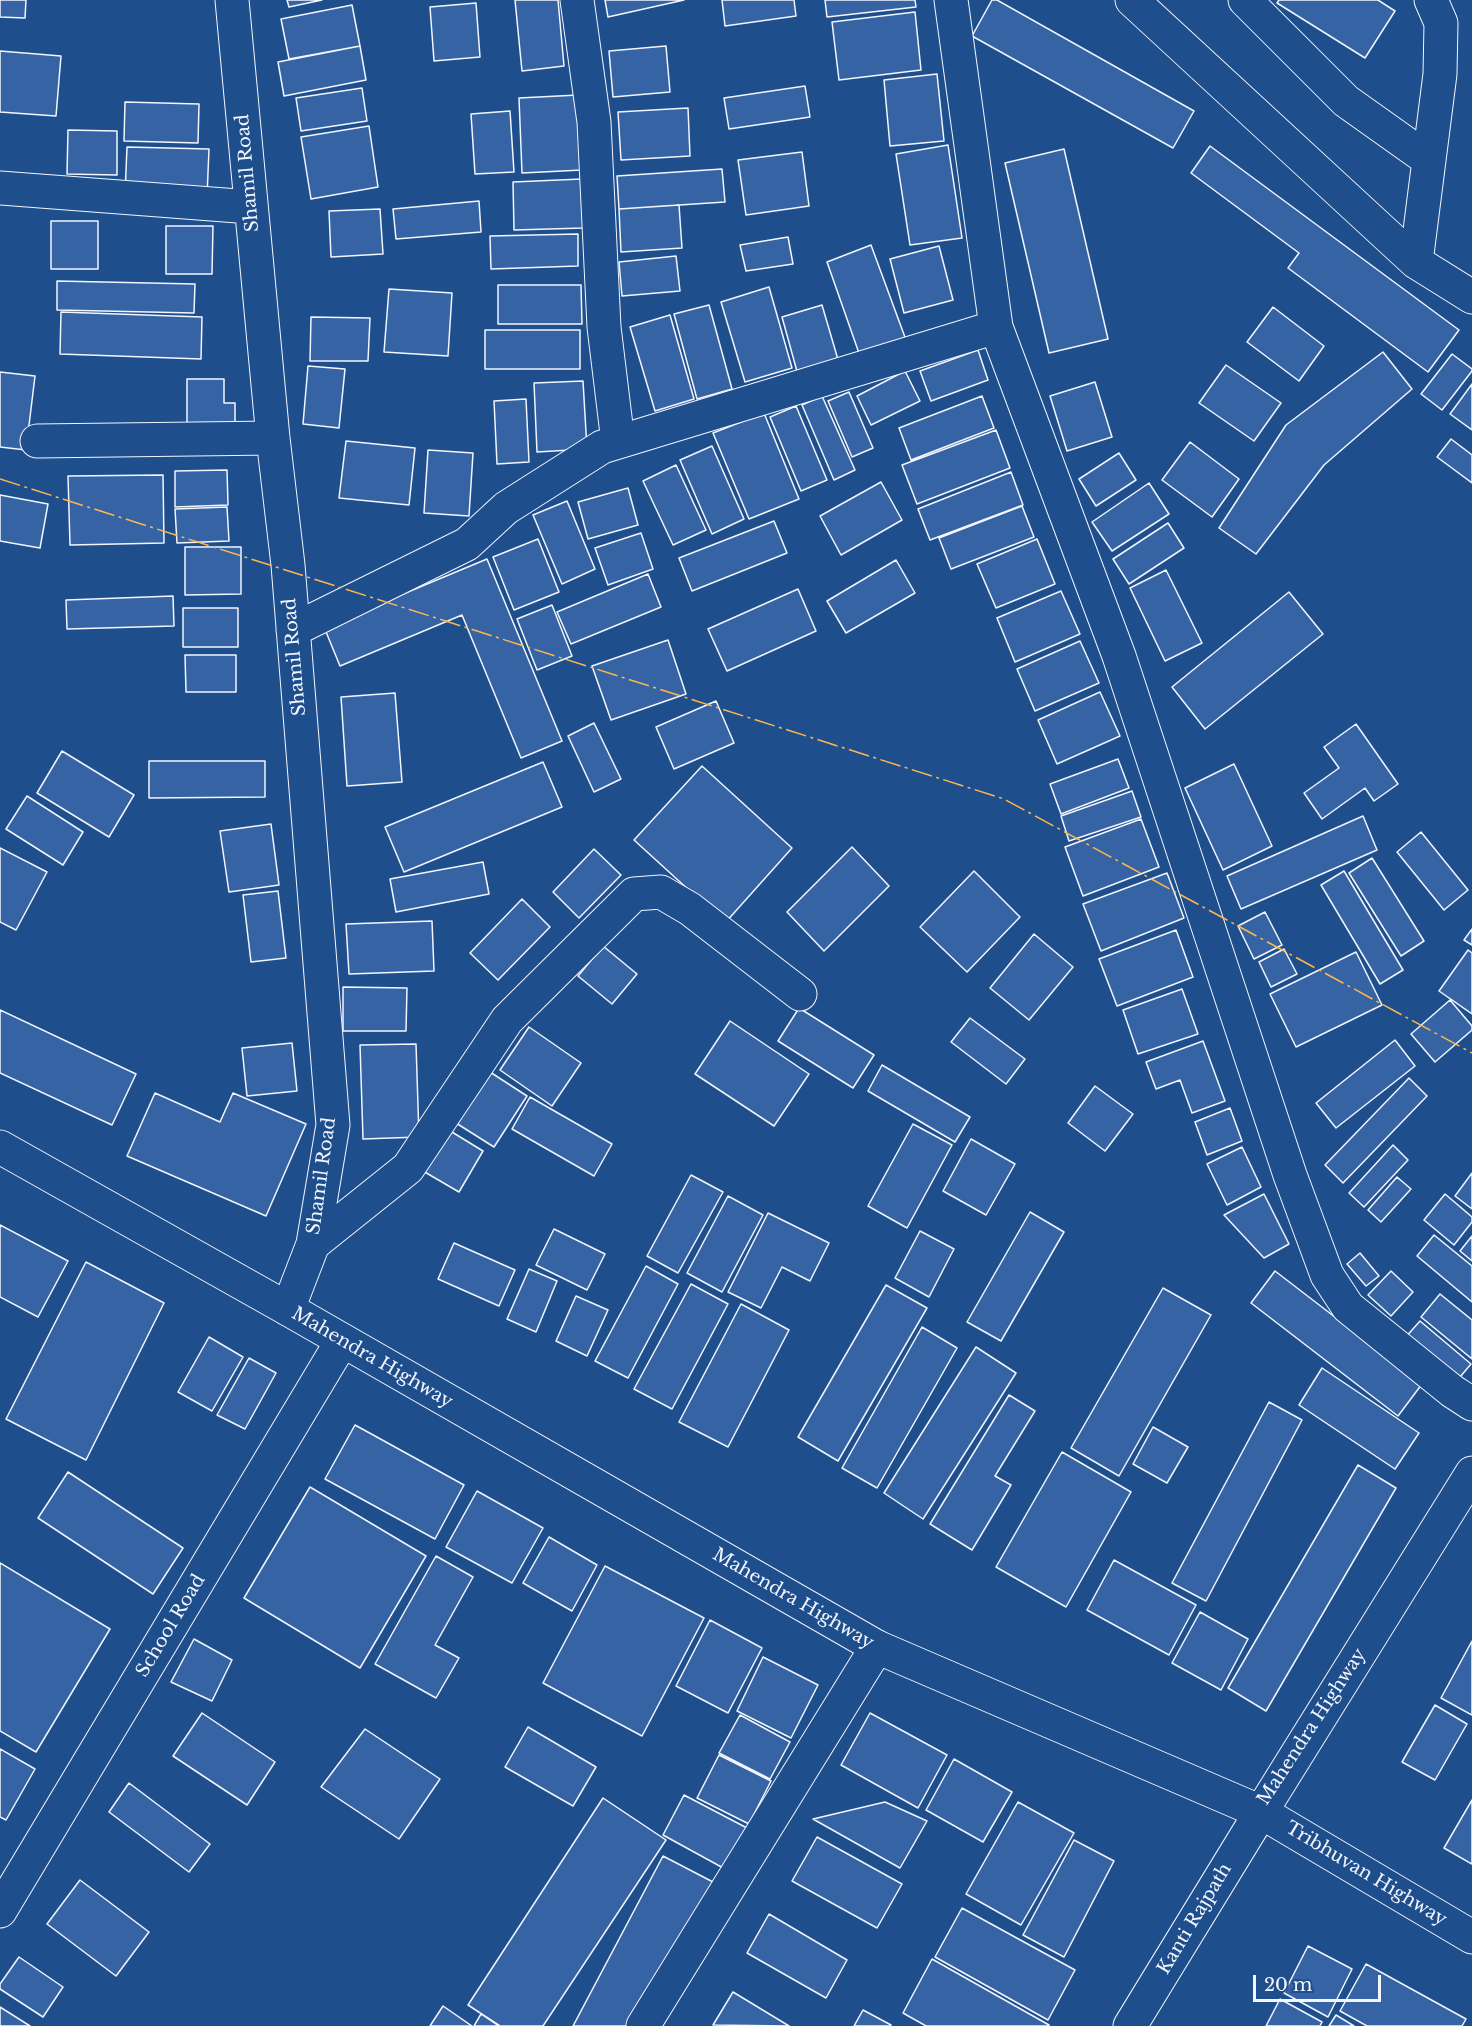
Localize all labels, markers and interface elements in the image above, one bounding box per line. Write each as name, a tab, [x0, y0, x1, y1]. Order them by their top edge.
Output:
street label: Shamil Road	[232, 113, 264, 233]
street label: Shamil Road	[279, 597, 311, 717]
street label: Shamil Road	[303, 1116, 341, 1236]
street label: Mahendra Highway	[288, 1303, 456, 1413]
street label: Mahendra Highway	[709, 1544, 877, 1654]
street label: School Road	[132, 1571, 210, 1681]
street label: Mahendra Highway	[1253, 1645, 1371, 1809]
street label: Tribhuvan Highway	[1281, 1817, 1451, 1931]
street label: Kanti Rajpath	[1153, 1860, 1237, 1978]
scale bar	[1256, 1963, 1384, 2001]
text: 20 m	[1264, 1974, 1312, 1996]

